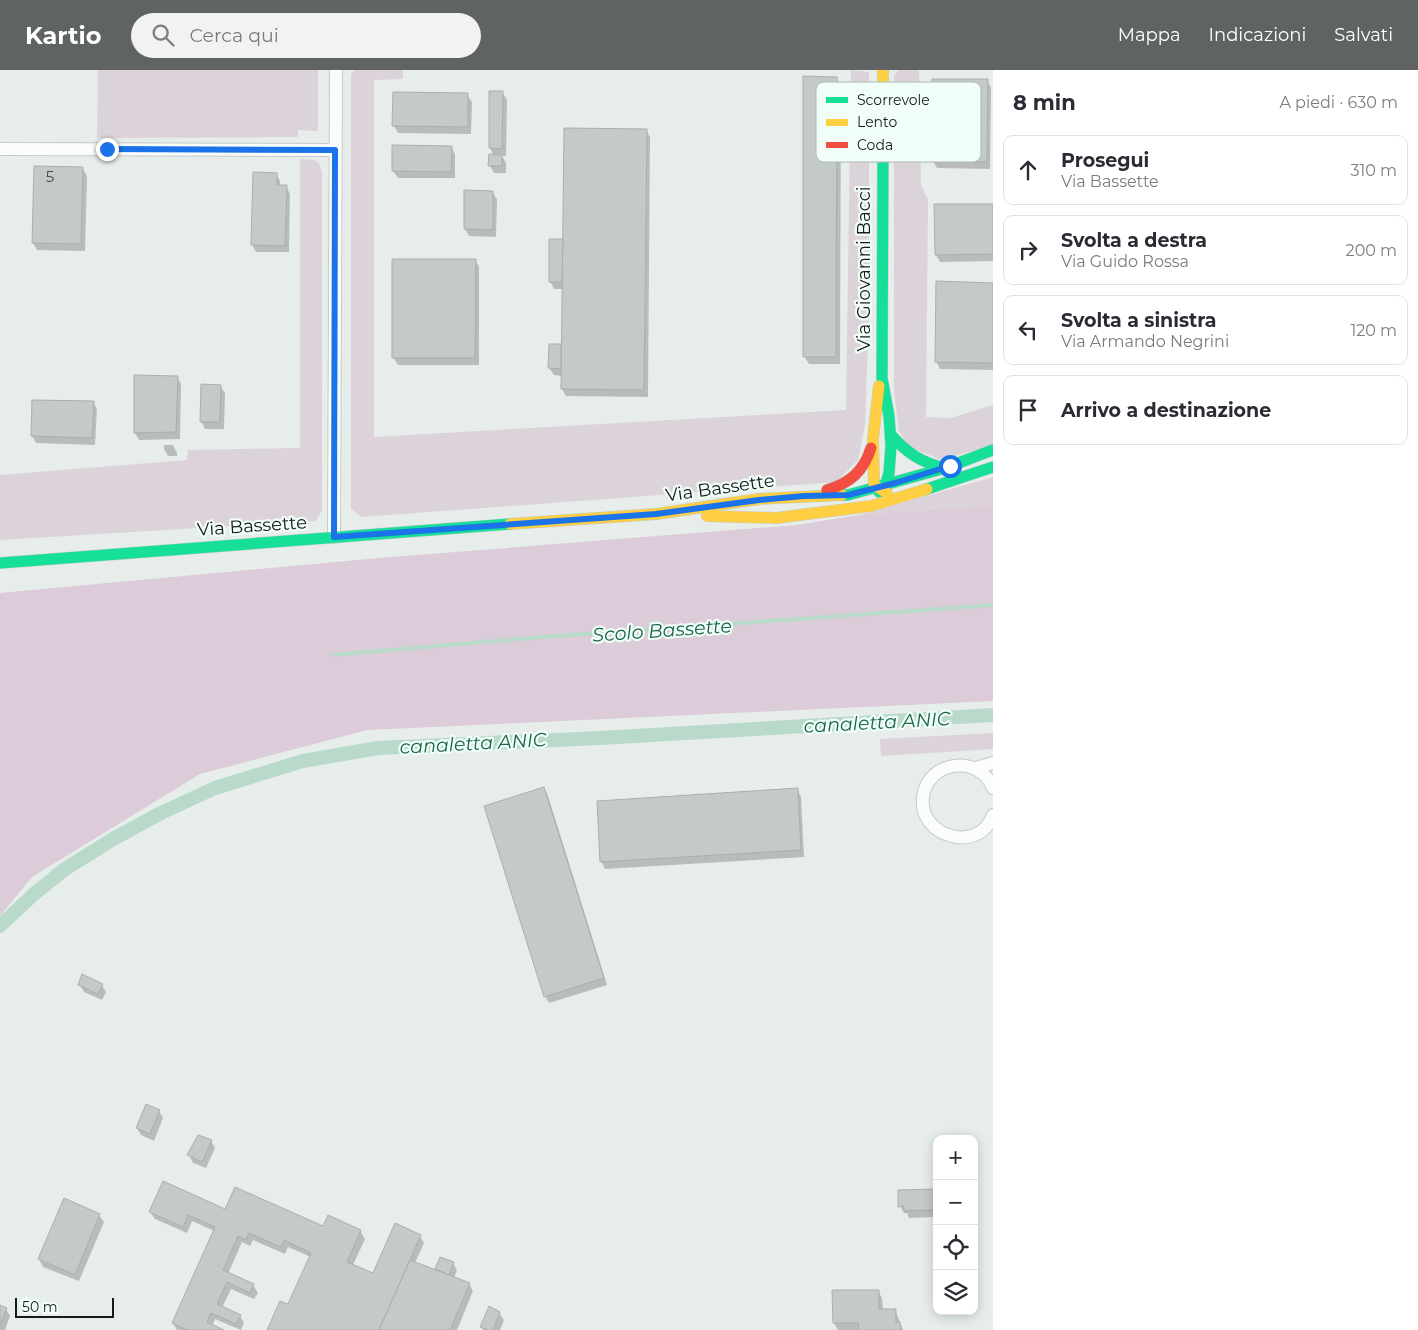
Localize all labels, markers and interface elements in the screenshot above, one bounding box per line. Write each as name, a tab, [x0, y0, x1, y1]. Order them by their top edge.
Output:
search box	[131, 13, 481, 58]
text: Kartio	[25, 21, 101, 50]
icon: search	[149, 21, 177, 49]
text: Cerca qui	[189, 24, 279, 47]
text: Mappa	[1118, 24, 1181, 46]
text: Indicazioni	[1209, 24, 1306, 46]
text: Salvati	[1334, 24, 1393, 46]
legend	[816, 82, 981, 162]
text: 8 min	[1013, 90, 1076, 115]
text: Scorrevole	[857, 91, 930, 109]
text: A piedi · 630 m	[1279, 93, 1398, 112]
text: Lento	[857, 113, 897, 131]
text: Coda	[857, 136, 893, 154]
route end	[96, 138, 119, 161]
text: Prosegui	[1061, 149, 1149, 172]
icon: ahead	[1014, 156, 1042, 184]
text: 310 m	[1350, 161, 1397, 180]
house number: 5	[46, 167, 54, 186]
text: Via Bassette	[1061, 172, 1159, 191]
street label: Via Giovanni Bacci	[853, 186, 875, 352]
text: Svolta a destra	[1061, 229, 1207, 252]
icon: right	[1014, 236, 1042, 264]
text: 200 m	[1346, 241, 1397, 260]
text: Via Guido Rossa	[1061, 252, 1189, 271]
text: Svolta a sinistra	[1061, 309, 1216, 332]
icon: left	[1014, 316, 1042, 344]
text: 120 m	[1350, 321, 1397, 340]
text: Via Armando Negrini	[1061, 332, 1229, 351]
icon: arrive	[1014, 396, 1042, 424]
text: Arrivo a destinazione	[1061, 399, 1271, 422]
route start	[939, 455, 962, 478]
street label: Via Bassette	[664, 469, 776, 507]
street label: Via Bassette	[196, 511, 308, 541]
water label: Scolo Bassette	[592, 614, 733, 647]
water label: canaletta ANIC	[803, 707, 952, 738]
water label: canaletta ANIC	[399, 728, 548, 759]
map controls	[933, 1135, 978, 1315]
button: +	[933, 1135, 978, 1180]
button: −	[933, 1180, 978, 1225]
button: locate	[933, 1225, 978, 1270]
button: layers	[933, 1270, 978, 1315]
scale bar	[15, 1295, 114, 1318]
text: 50 m	[22, 1298, 58, 1316]

